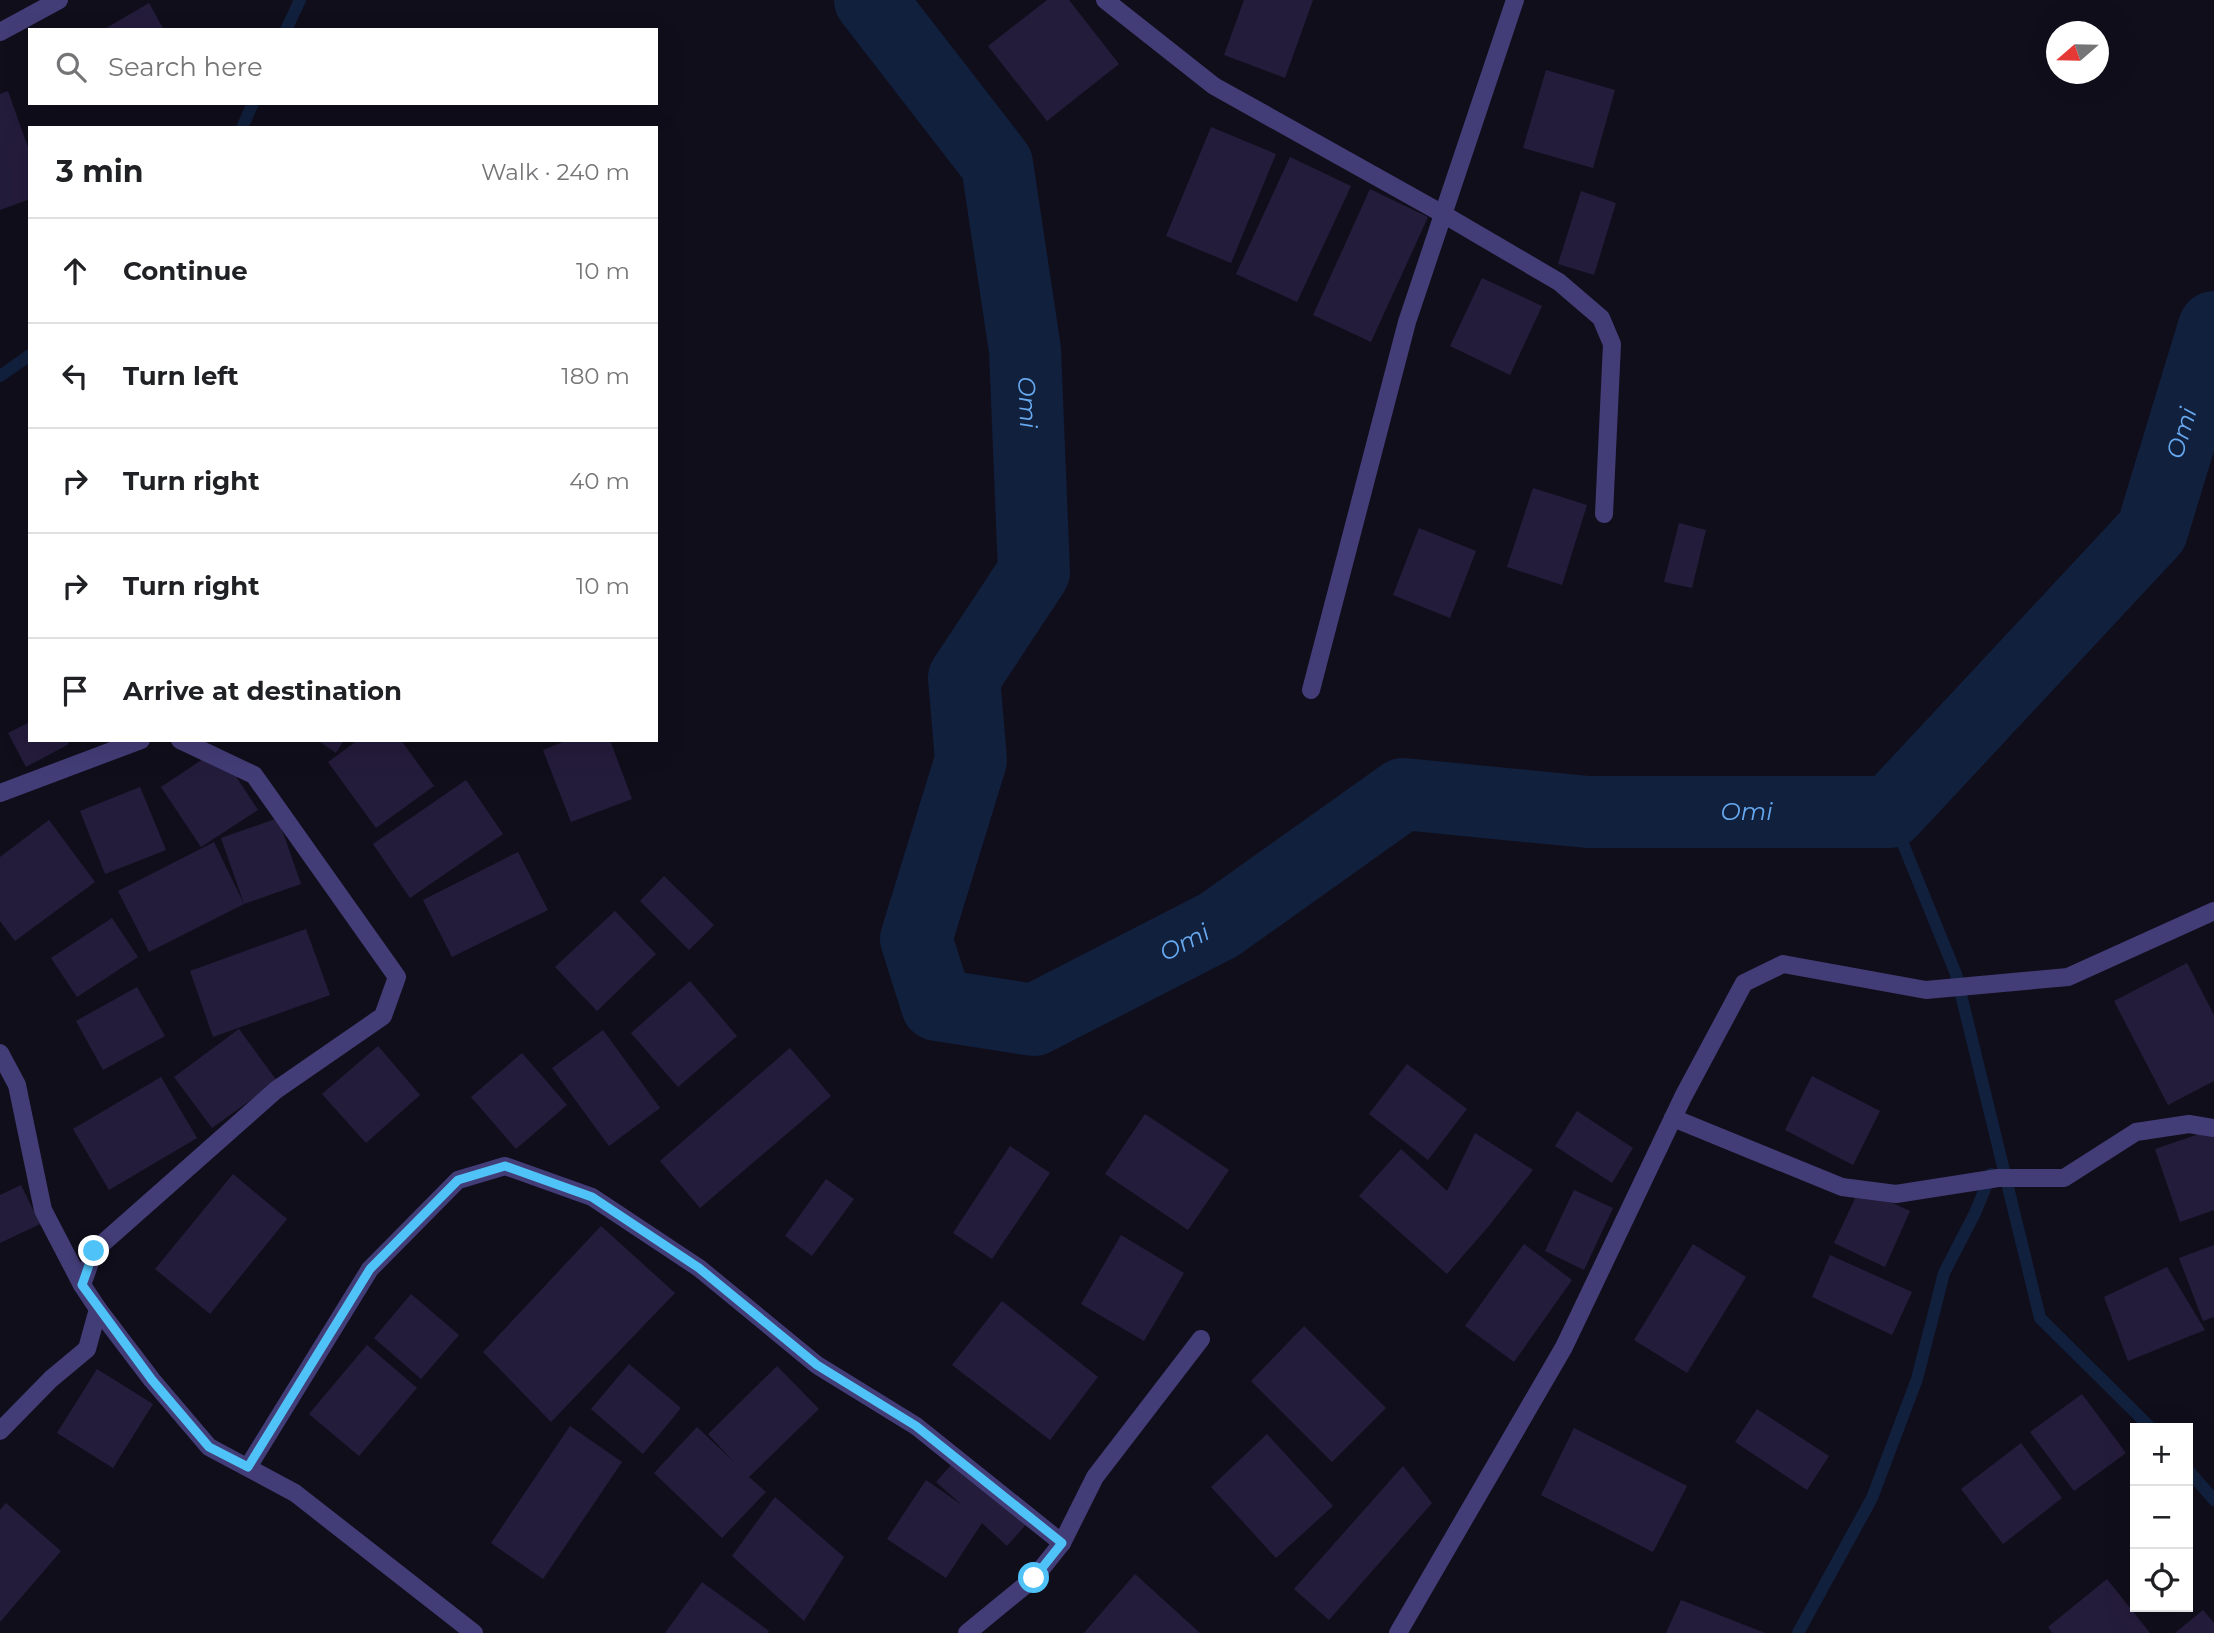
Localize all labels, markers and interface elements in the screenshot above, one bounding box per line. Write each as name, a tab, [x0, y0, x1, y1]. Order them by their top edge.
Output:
north arrow	[2046, 21, 2109, 84]
search box	[28, 28, 658, 105]
icon: search	[52, 48, 90, 86]
text: Search here	[108, 51, 263, 83]
text: 3 min	[56, 153, 143, 190]
text: Walk · 240 m	[481, 158, 630, 186]
icon: ahead	[56, 252, 94, 290]
text: Continue	[123, 255, 248, 287]
text: 10 m	[576, 257, 630, 285]
icon: left	[56, 357, 94, 395]
text: Turn left	[123, 360, 239, 392]
text: 180 m	[561, 362, 630, 390]
water label: Omi	[1012, 376, 1043, 430]
water label: Omi	[2160, 403, 2203, 462]
icon: right	[56, 462, 94, 500]
text: Turn right	[123, 465, 259, 497]
text: 40 m	[569, 467, 630, 495]
icon: right	[56, 567, 94, 605]
text: Turn right	[123, 570, 259, 602]
text: 10 m	[576, 572, 630, 600]
icon: arrive	[56, 672, 94, 710]
text: Arrive at destination	[123, 675, 402, 707]
water label: Omi	[1721, 797, 1773, 826]
water label: Omi	[1155, 917, 1215, 967]
route end	[78, 1235, 109, 1266]
map controls	[2130, 1423, 2193, 1612]
button: +	[2130, 1423, 2193, 1486]
button: −	[2130, 1486, 2193, 1549]
button: locate	[2130, 1549, 2193, 1612]
route start	[1018, 1562, 1049, 1593]

